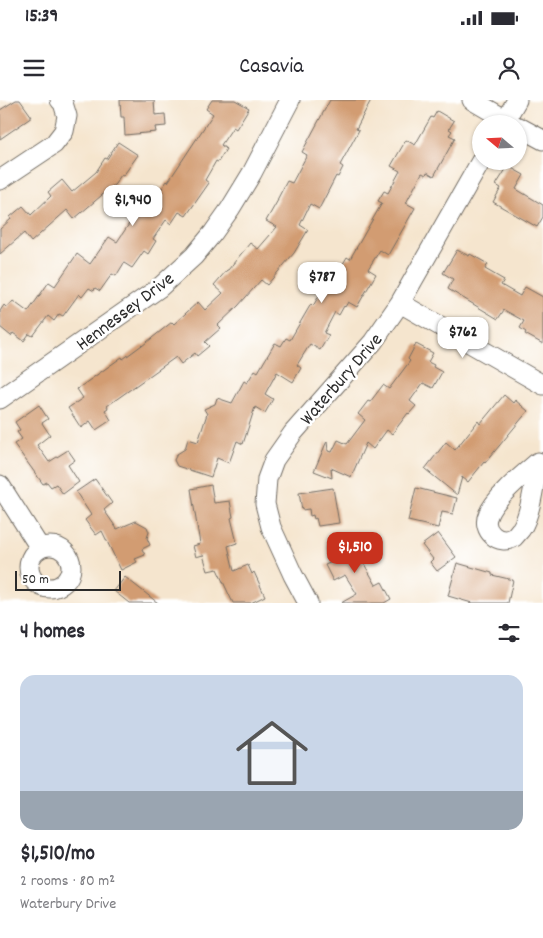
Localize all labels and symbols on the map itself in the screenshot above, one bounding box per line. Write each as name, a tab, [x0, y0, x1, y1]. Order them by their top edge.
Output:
north arrow	[472, 115, 528, 170]
pin: $1,940	[92, 184, 174, 227]
pin: $787	[292, 262, 352, 304]
street label: Hennessey Drive	[71, 267, 181, 359]
pin: $762	[433, 316, 493, 359]
street label: Waterbury Drive	[295, 328, 390, 432]
pin: $1,510	[314, 532, 396, 574]
scale bar	[15, 568, 121, 591]

